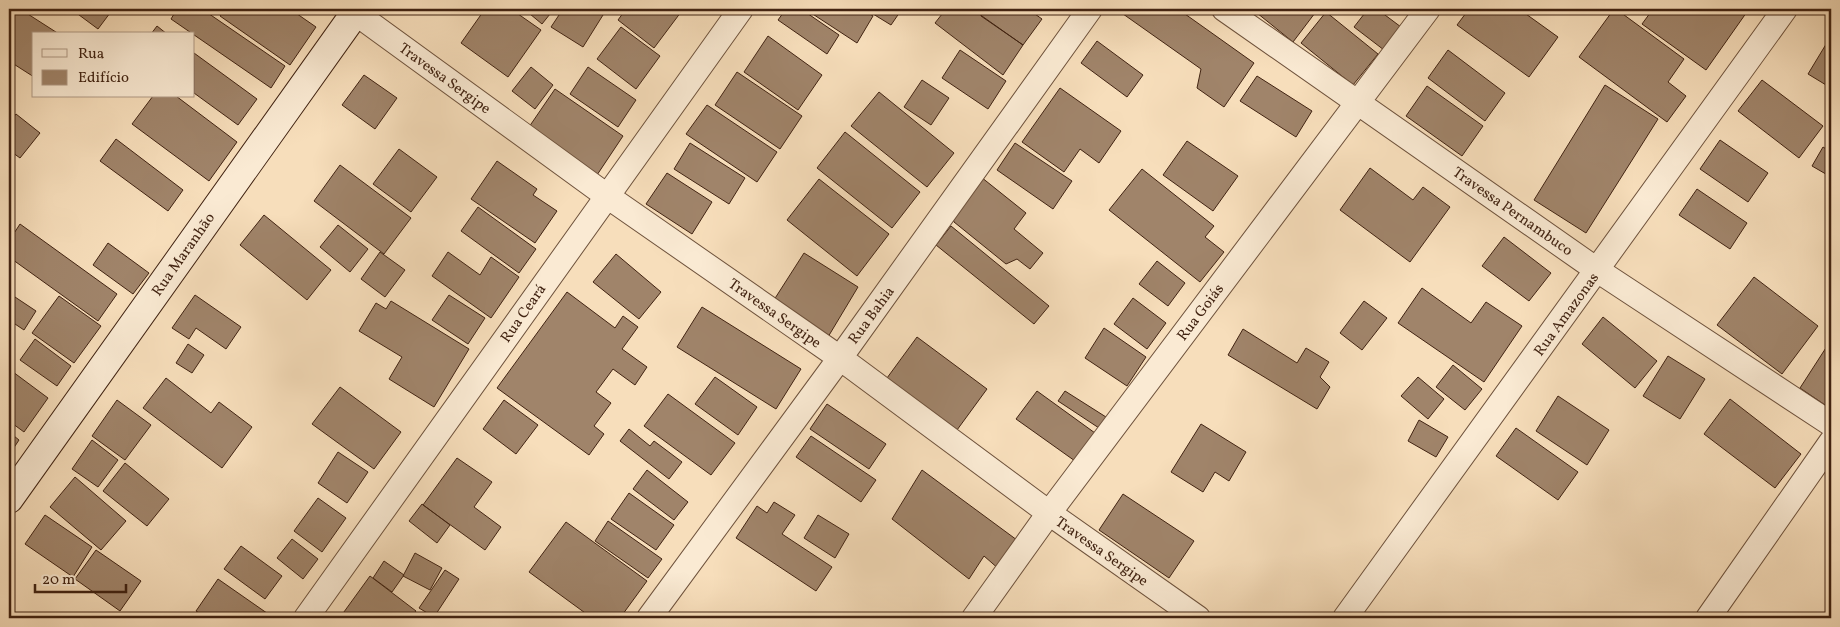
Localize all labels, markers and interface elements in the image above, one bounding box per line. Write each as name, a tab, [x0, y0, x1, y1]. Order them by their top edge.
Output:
legend	[32, 32, 195, 98]
street label: Travessa Sergipe	[394, 39, 494, 120]
text: Rua	[78, 44, 104, 65]
text: Edifício	[78, 68, 129, 89]
street label: Travessa Pernambuco	[1448, 163, 1577, 262]
street label: Rua Maranhão	[148, 209, 221, 301]
street label: Rua Amazonas	[1530, 269, 1605, 361]
street label: Travessa Sergipe	[723, 274, 825, 354]
street label: Rua Ceará	[496, 280, 552, 347]
street label: Rua Goiás	[1173, 280, 1230, 346]
street label: Rua Bahia	[844, 283, 900, 349]
street label: Travessa Sergipe	[1050, 512, 1152, 592]
scale bar	[35, 562, 126, 594]
text: 20 m	[42, 570, 75, 591]

